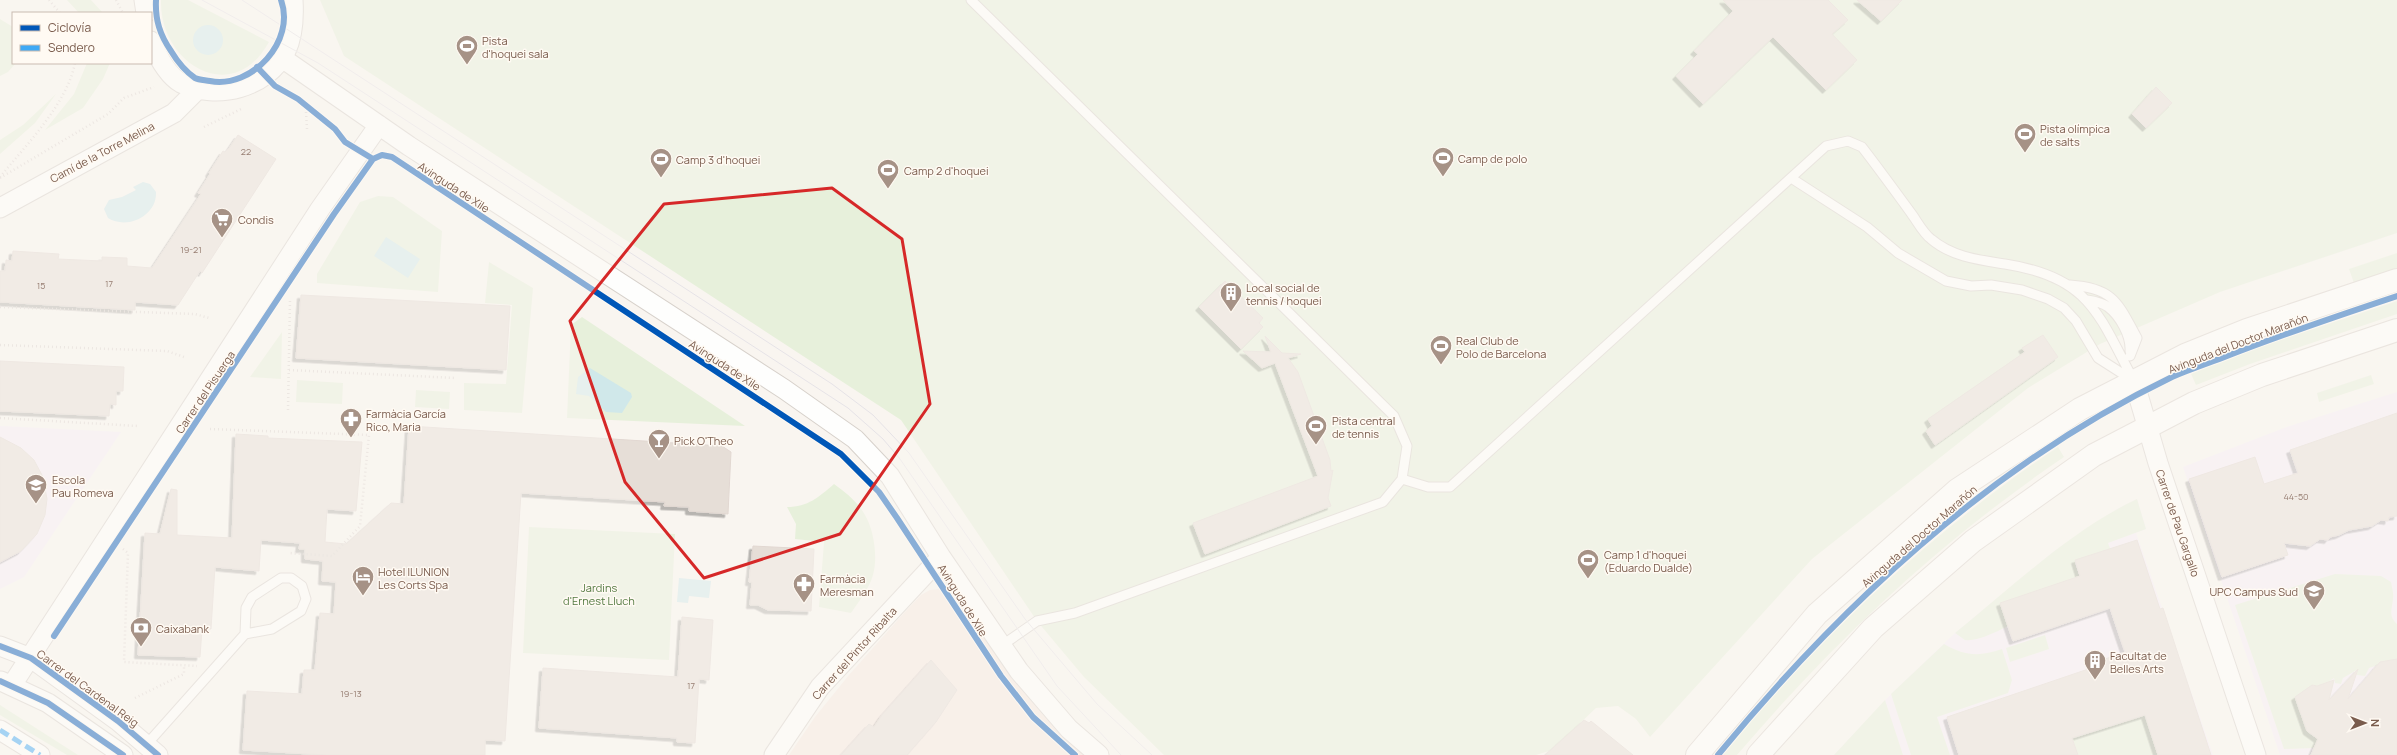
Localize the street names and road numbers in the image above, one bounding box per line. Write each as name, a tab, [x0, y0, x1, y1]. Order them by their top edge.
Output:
street label: Camí de la Torre Melina	[47, 118, 157, 186]
street label: Avinguda de Xile	[415, 158, 493, 216]
street label: Avinguda del Doctor Marañón	[2166, 309, 2310, 377]
street label: Avinguda de Xile	[686, 336, 764, 394]
street label: Carrer del Pisuerga	[172, 348, 238, 436]
street label: Carrer de Pau Gargallo	[2153, 467, 2204, 579]
street label: Avinguda del Doctor Marañón	[1858, 482, 1980, 590]
street label: Avinguda de Xile	[935, 561, 992, 639]
street label: Carrer del Pintor Ribalta	[808, 603, 900, 703]
street label: Carrer del Cardenal Reig	[34, 646, 142, 730]

